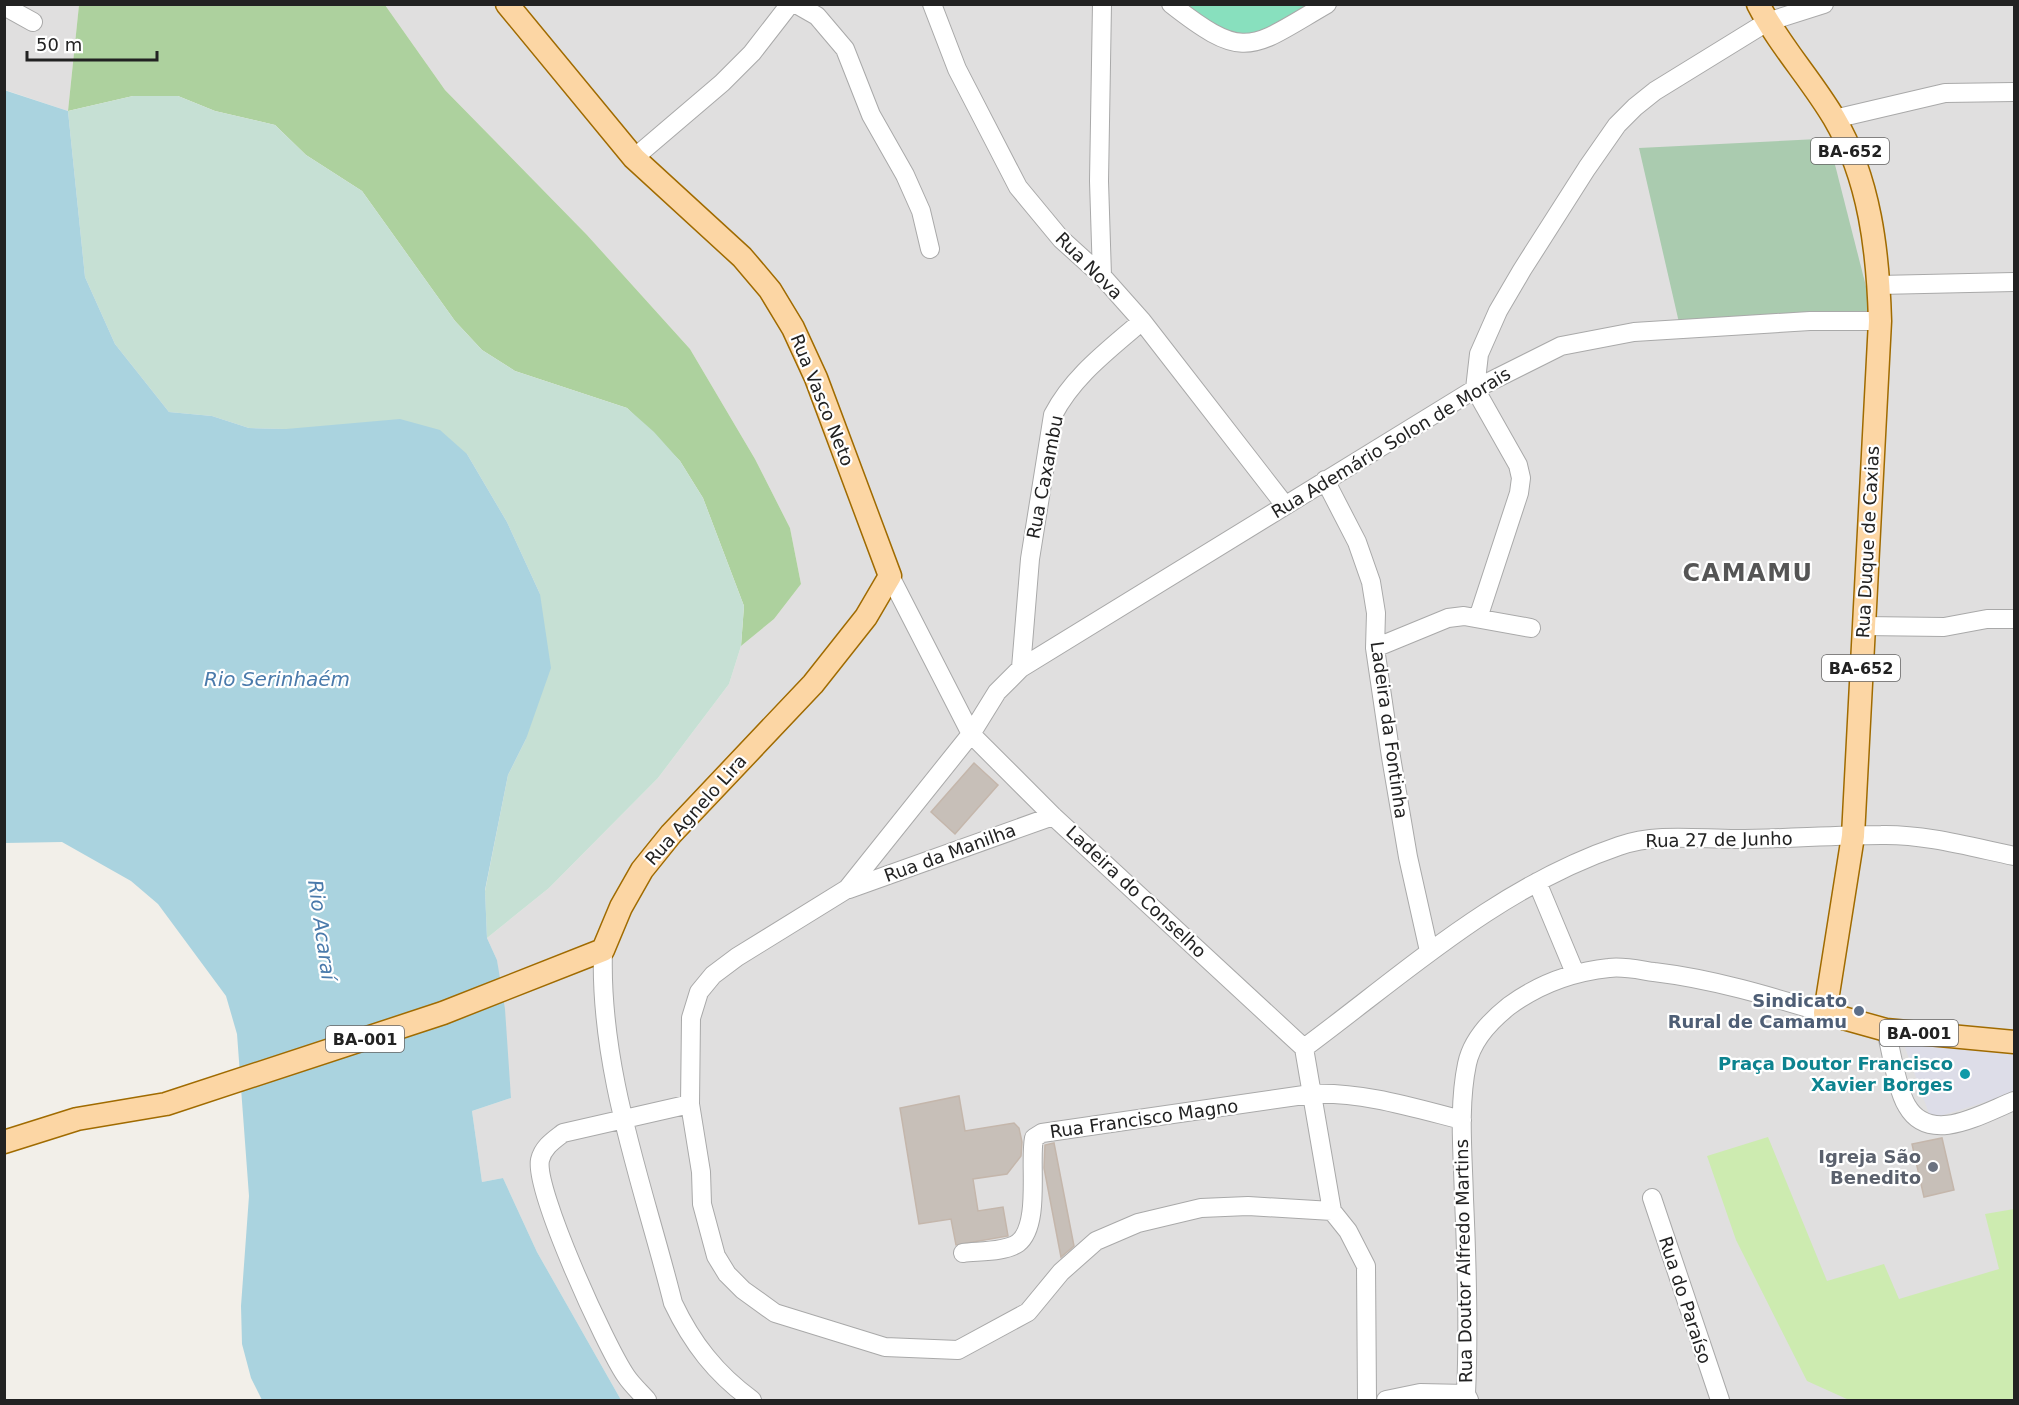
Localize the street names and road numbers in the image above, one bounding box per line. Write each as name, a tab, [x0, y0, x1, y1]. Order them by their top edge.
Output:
road number: BA-652	[1811, 138, 1889, 164]
street label: Rua Nova	[1052, 228, 1127, 303]
street label: Rua Vasco Neto	[786, 331, 859, 469]
street label: Rua Ademário Solon de Morais	[1267, 363, 1514, 522]
street label: Rua Caxambu	[1022, 413, 1067, 541]
street label: Rua Duque de Caxias	[1852, 445, 1883, 639]
street label: Ladeira da Fontinha	[1367, 640, 1412, 820]
road number: BA-652	[1822, 655, 1900, 681]
street label: Rua Agnelo Lira	[641, 750, 751, 869]
street label: Rua da Manilha	[881, 819, 1018, 886]
street label: Ladeira do Conselho	[1062, 821, 1211, 962]
street label: Rua 27 de Junho	[1645, 828, 1793, 851]
road number: BA-001	[1880, 1020, 1958, 1046]
road number: BA-001	[326, 1026, 404, 1052]
street label: Rua Francisco Magno	[1048, 1095, 1239, 1142]
street label: Rua Doutor Alfredo Martins	[1451, 1139, 1476, 1383]
street label: Rua do Paraíso	[1655, 1233, 1716, 1366]

